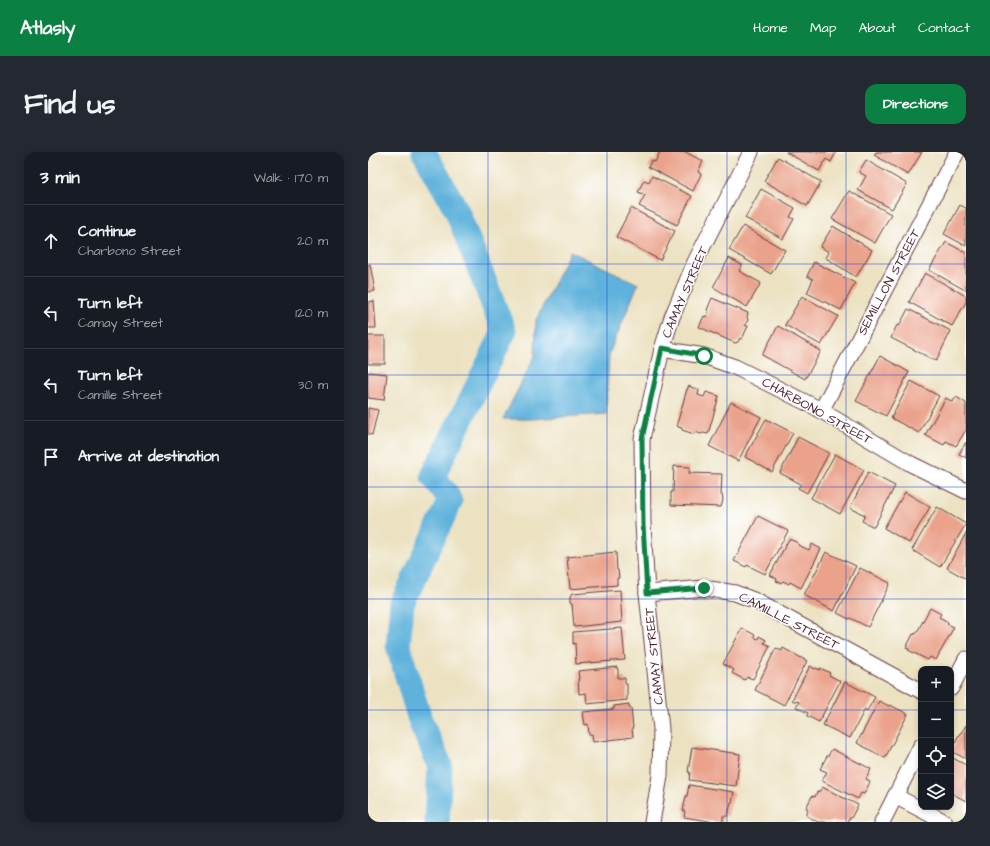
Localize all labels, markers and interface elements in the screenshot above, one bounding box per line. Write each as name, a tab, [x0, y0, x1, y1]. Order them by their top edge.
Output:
text: Atlasly	[20, 15, 75, 42]
text: Home	[753, 18, 788, 38]
text: Map	[810, 18, 836, 38]
text: About	[858, 18, 896, 38]
text: Contact	[918, 18, 970, 38]
button: Directions	[865, 84, 966, 124]
text: Find us	[24, 85, 115, 124]
text: 3 min	[40, 166, 80, 190]
text: Walk · 170 m	[254, 169, 328, 187]
text: Continue	[78, 221, 136, 242]
street label: SEMILLON STREET	[853, 225, 925, 338]
icon: ahead	[40, 230, 62, 252]
text: 20 m	[297, 232, 328, 250]
text: Charbono Street	[78, 242, 181, 260]
street label: CAMAY STREET	[658, 243, 713, 341]
text: Turn left	[78, 293, 142, 314]
icon: left	[40, 302, 62, 324]
text: 120 m	[295, 304, 328, 322]
text: Camay Street	[78, 314, 163, 332]
route start	[695, 347, 713, 365]
text: Turn left	[78, 365, 142, 386]
street label: CHARBONO STREET	[758, 373, 876, 449]
icon: left	[40, 374, 62, 396]
text: 30 m	[298, 376, 328, 394]
text: Camille Street	[78, 386, 162, 404]
icon: arrive	[40, 446, 62, 468]
text: Arrive at destination	[78, 446, 219, 467]
route end	[695, 579, 713, 597]
street label: CAMILLE STREET	[736, 588, 843, 654]
street label: CAMAY STREET	[640, 605, 668, 706]
map controls	[918, 666, 954, 810]
button: +	[918, 666, 954, 702]
button: −	[918, 702, 954, 738]
button: locate	[918, 738, 954, 774]
button: layers	[918, 774, 954, 810]

